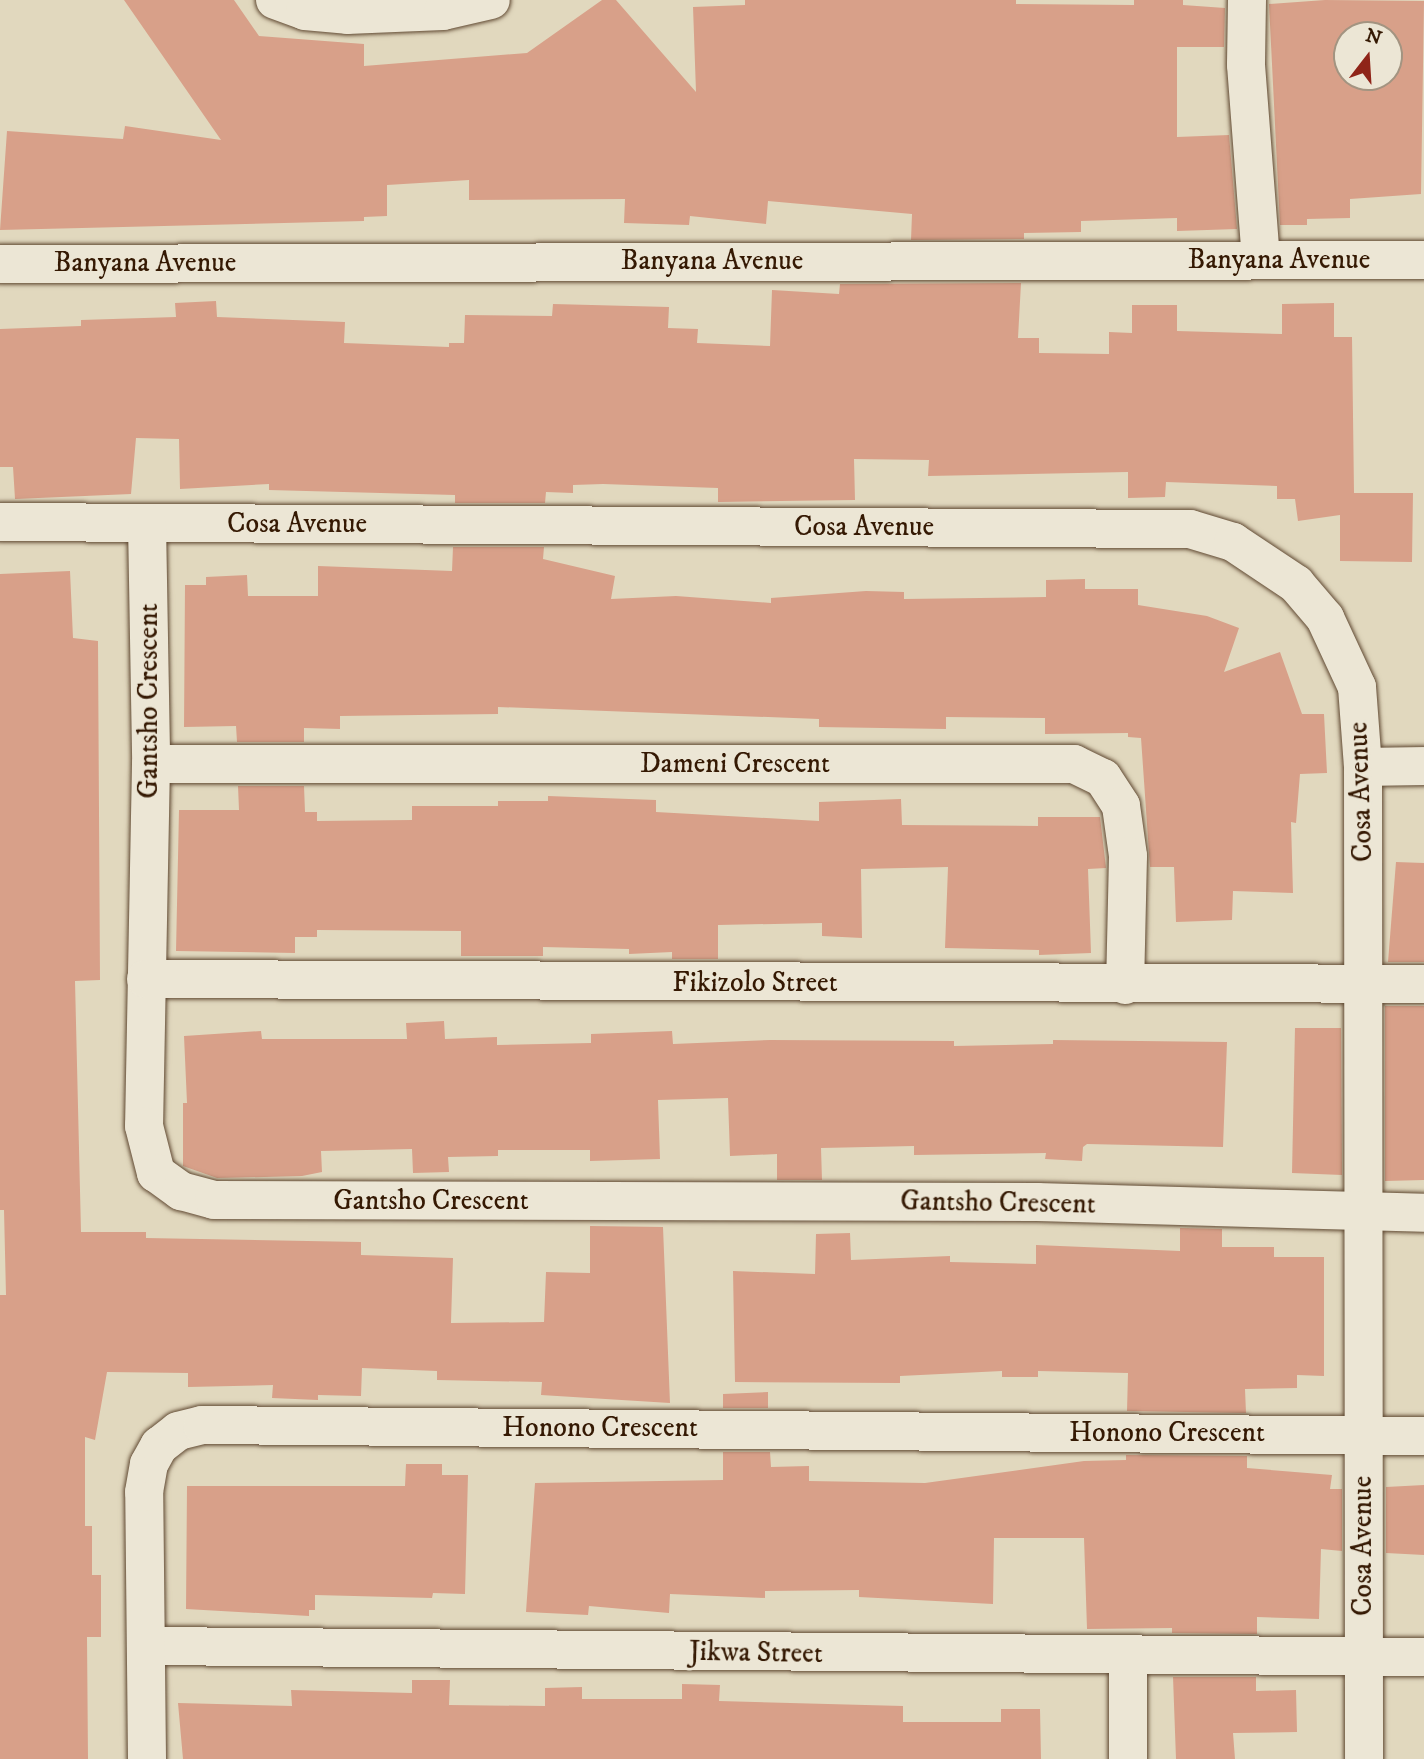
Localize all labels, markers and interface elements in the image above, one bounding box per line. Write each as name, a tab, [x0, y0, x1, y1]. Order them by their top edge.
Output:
north arrow	[1333, 21, 1403, 91]
text: N	[1363, 24, 1385, 51]
street label: Banyana Avenue	[1188, 243, 1370, 277]
street label: Banyana Avenue	[621, 244, 803, 278]
street label: Banyana Avenue	[54, 246, 236, 280]
street label: Cosa Avenue	[227, 507, 367, 541]
street label: Cosa Avenue	[794, 510, 934, 544]
street label: Gantsho Crescent	[132, 603, 166, 799]
street label: Cosa Avenue	[1342, 721, 1380, 863]
street label: Dameni Crescent	[640, 747, 830, 781]
street label: Fikizolo Street	[672, 966, 838, 1000]
street label: Gantsho Crescent	[333, 1184, 529, 1218]
street label: Gantsho Crescent	[900, 1184, 1096, 1222]
street label: Honono Crescent	[502, 1411, 698, 1445]
street label: Honono Crescent	[1069, 1416, 1265, 1450]
street label: Cosa Avenue	[1346, 1476, 1380, 1616]
street label: Jikwa Street	[689, 1635, 823, 1671]

